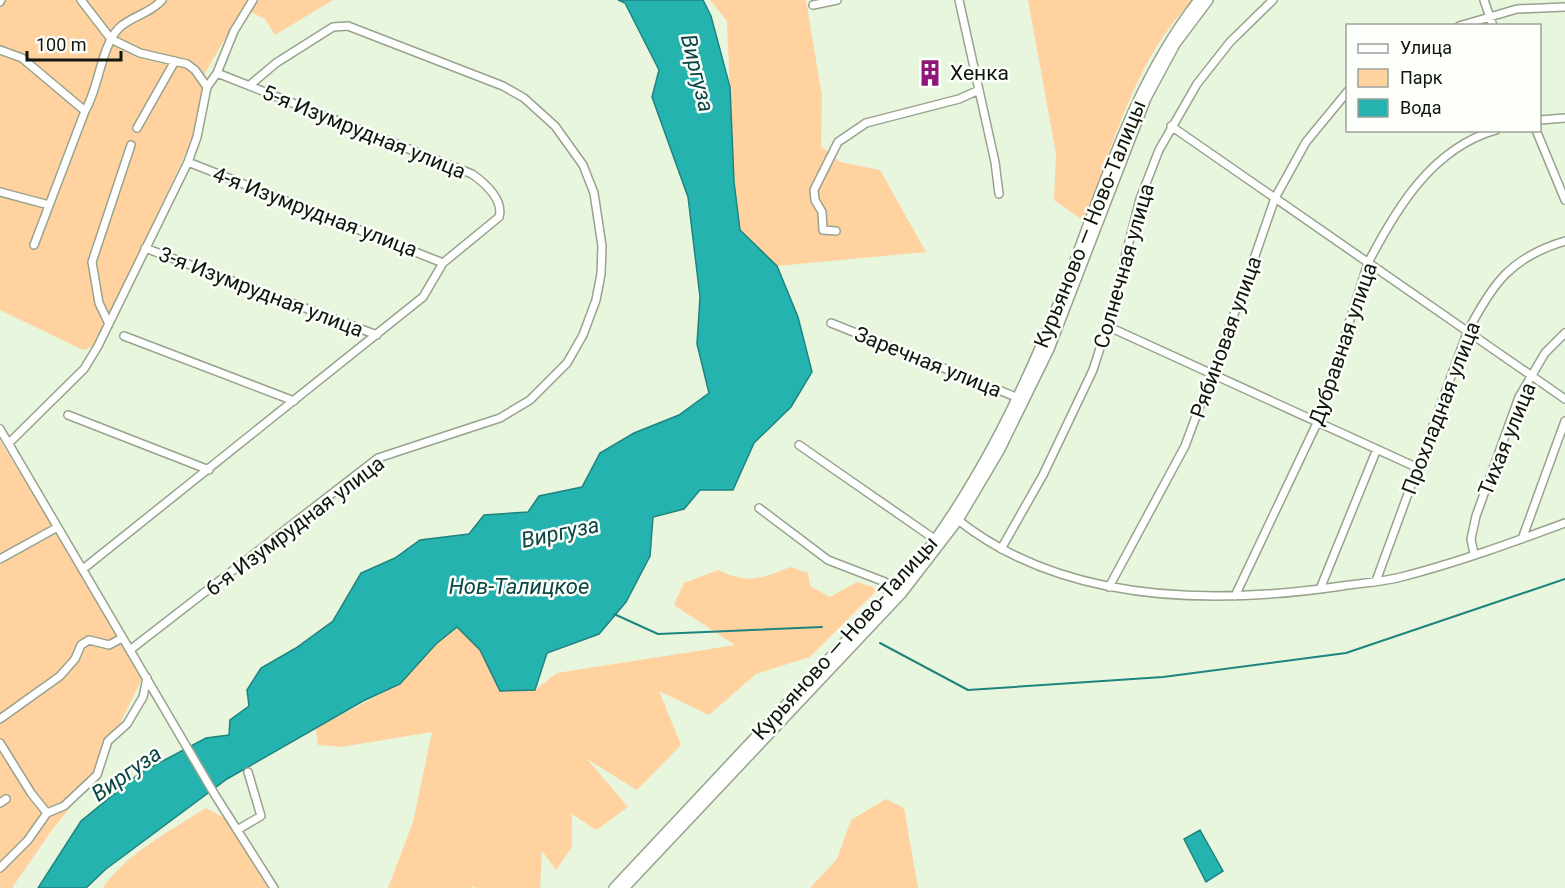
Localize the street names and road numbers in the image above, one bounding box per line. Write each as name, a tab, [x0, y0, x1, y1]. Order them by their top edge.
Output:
street label: 5-я Изумрудная улица	[259, 80, 469, 184]
street label: Курьяново — Ново-Талицы	[1029, 97, 1151, 351]
street label: 4-я Изумрудная улица	[209, 162, 421, 262]
street label: Солнечная улица	[1089, 181, 1159, 351]
street label: 3-я Изумрудная улица	[155, 242, 367, 342]
street label: Рябиновая улица	[1186, 253, 1266, 421]
street label: Дубравная улица	[1304, 260, 1382, 428]
street label: Прохладная улица	[1397, 318, 1485, 498]
street label: Заречная улица	[851, 322, 1005, 402]
street label: Тихая улица	[1473, 379, 1541, 499]
street label: 6-я Изумрудная улица	[201, 451, 389, 601]
street label: Курьяново — Ново-Талицы	[747, 531, 943, 745]

